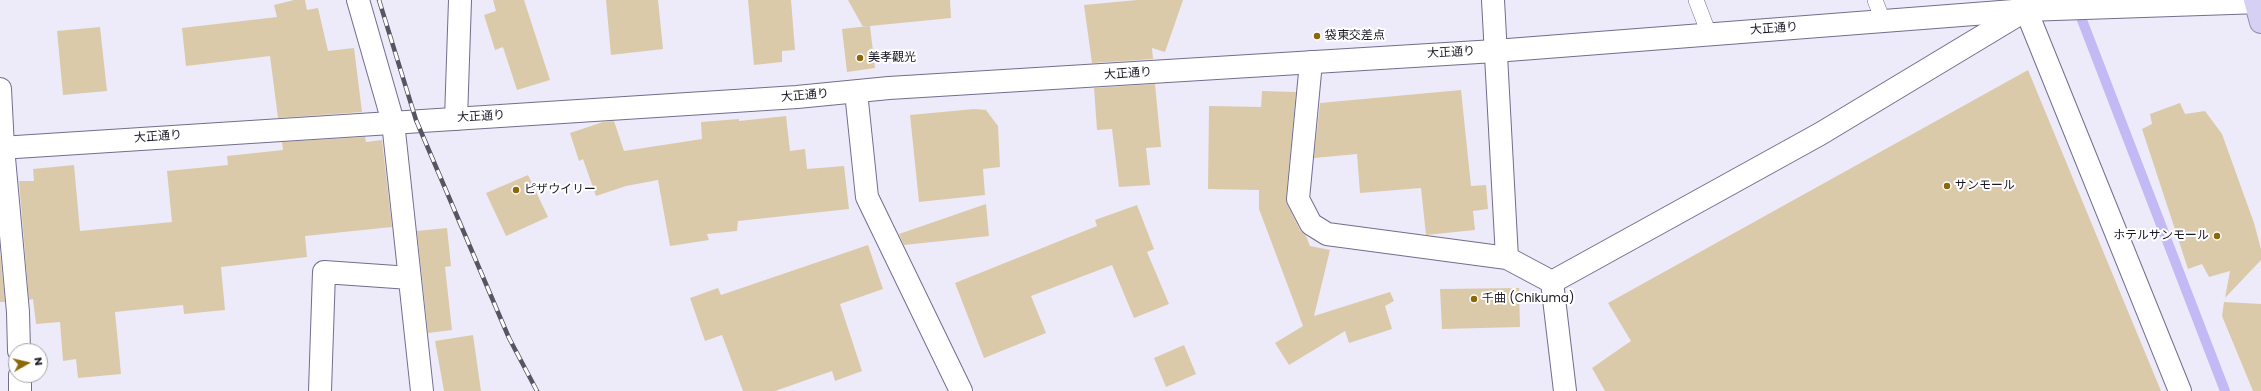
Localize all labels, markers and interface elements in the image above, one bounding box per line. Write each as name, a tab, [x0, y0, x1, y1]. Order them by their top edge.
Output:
street label: 大正通り	[1750, 20, 1798, 38]
place label: 袋東交差点	[1325, 29, 1385, 43]
marker: 袋東交差点	[1312, 31, 1322, 41]
street label: 大正通り	[1427, 45, 1475, 61]
place label: 美孝觀光	[868, 51, 916, 65]
marker: 美孝觀光	[855, 53, 865, 63]
street label: 大正通り	[1104, 65, 1152, 83]
street label: 大正通り	[780, 87, 830, 105]
street label: 大正通り	[457, 109, 505, 125]
street label: 大正通り	[134, 128, 182, 146]
place label: サンモール	[1955, 179, 2015, 193]
marker: サンモール	[1942, 181, 1952, 191]
place label: ピザウイリー	[524, 183, 596, 197]
marker: ピザウイリー	[511, 185, 521, 195]
place label: ホテルサンモール	[2113, 229, 2209, 243]
marker: ホテルサンモール	[2212, 231, 2222, 241]
place label: 千曲 (Chikuma)	[1482, 292, 1574, 306]
marker: 千曲 (Chikuma)	[1469, 294, 1479, 304]
north arrow	[8, 343, 48, 383]
text: N	[30, 356, 47, 367]

